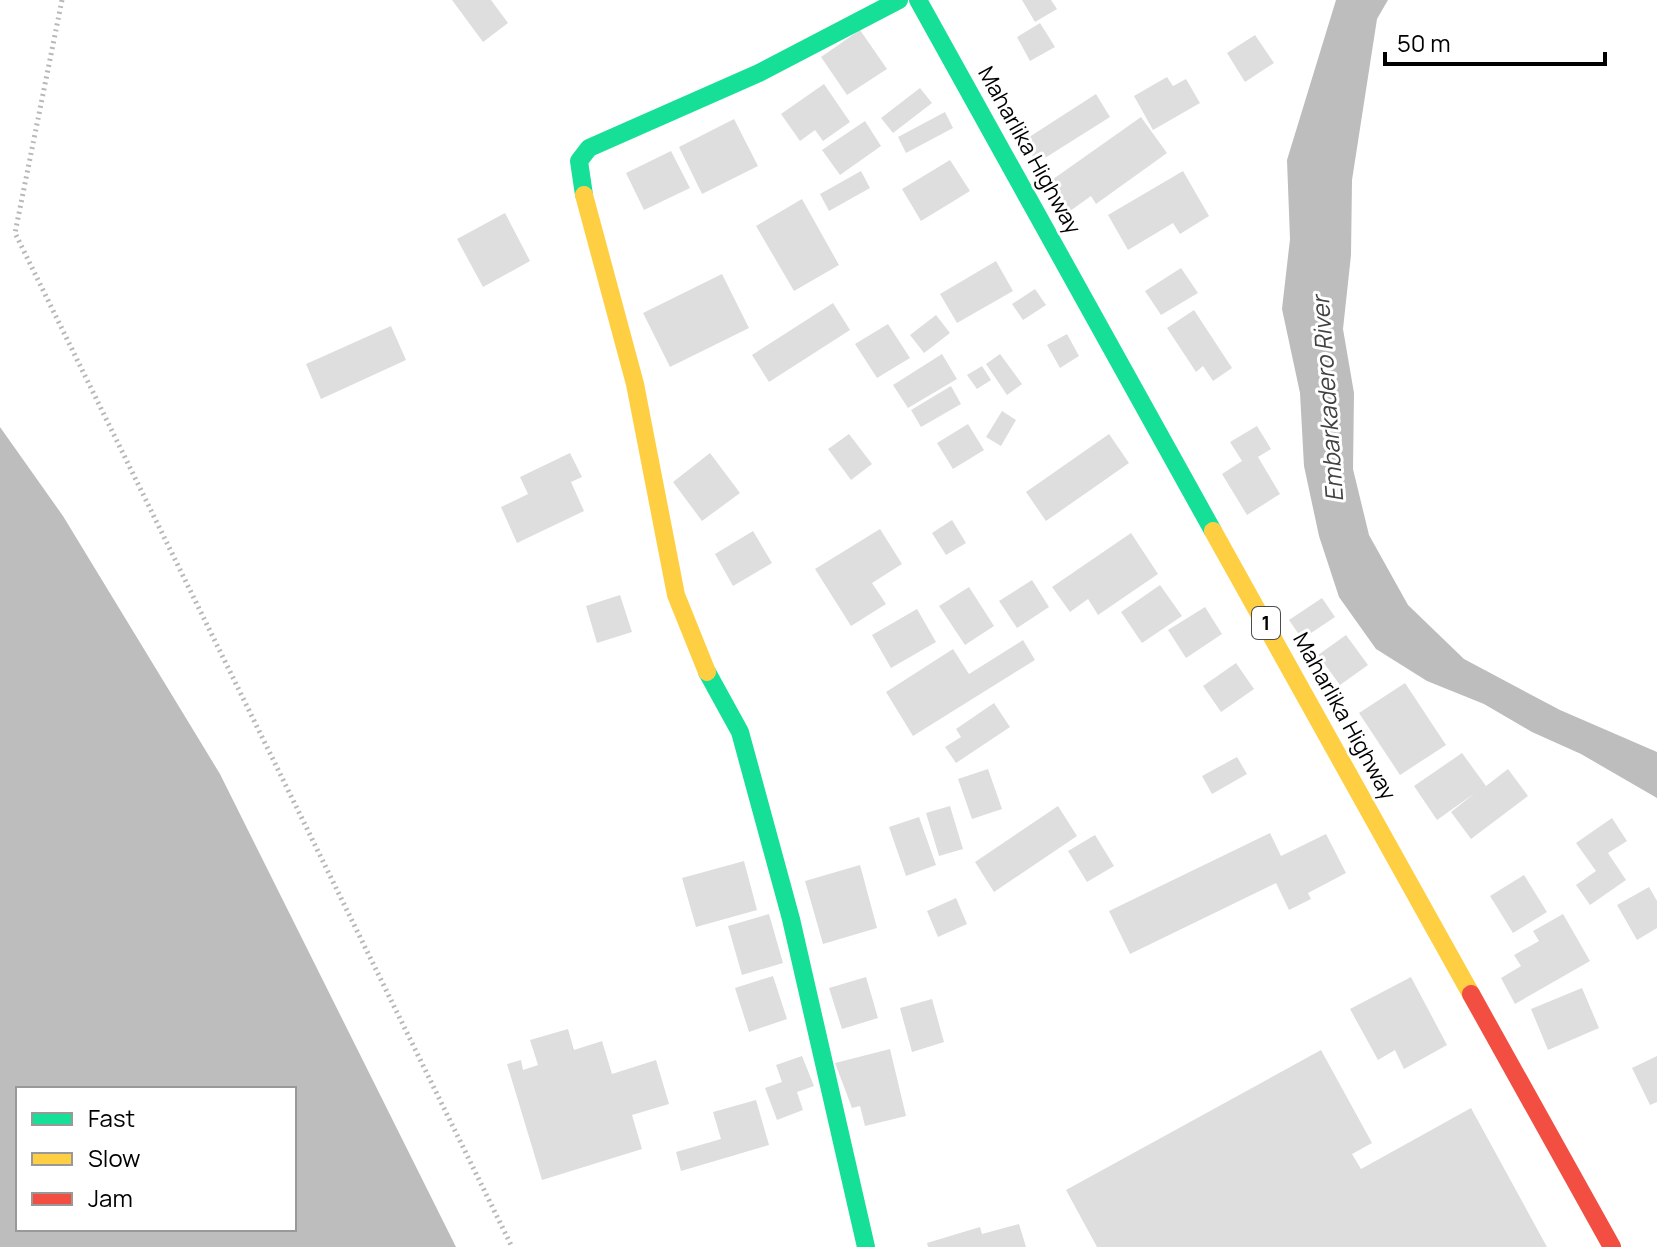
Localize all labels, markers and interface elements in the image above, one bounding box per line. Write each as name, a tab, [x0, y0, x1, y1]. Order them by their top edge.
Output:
scale bar	[1385, 16, 1605, 66]
text: 50 m	[1397, 26, 1451, 59]
street label: Maharlika Highway	[971, 61, 1089, 240]
water label: Embarkadero River	[1303, 292, 1350, 503]
road number: 1	[1252, 607, 1280, 639]
street label: Maharlika Highway	[1286, 627, 1404, 806]
legend	[16, 1087, 296, 1231]
text: Fast	[88, 1101, 135, 1134]
text: Slow	[88, 1141, 141, 1174]
text: Jam	[88, 1181, 133, 1214]

